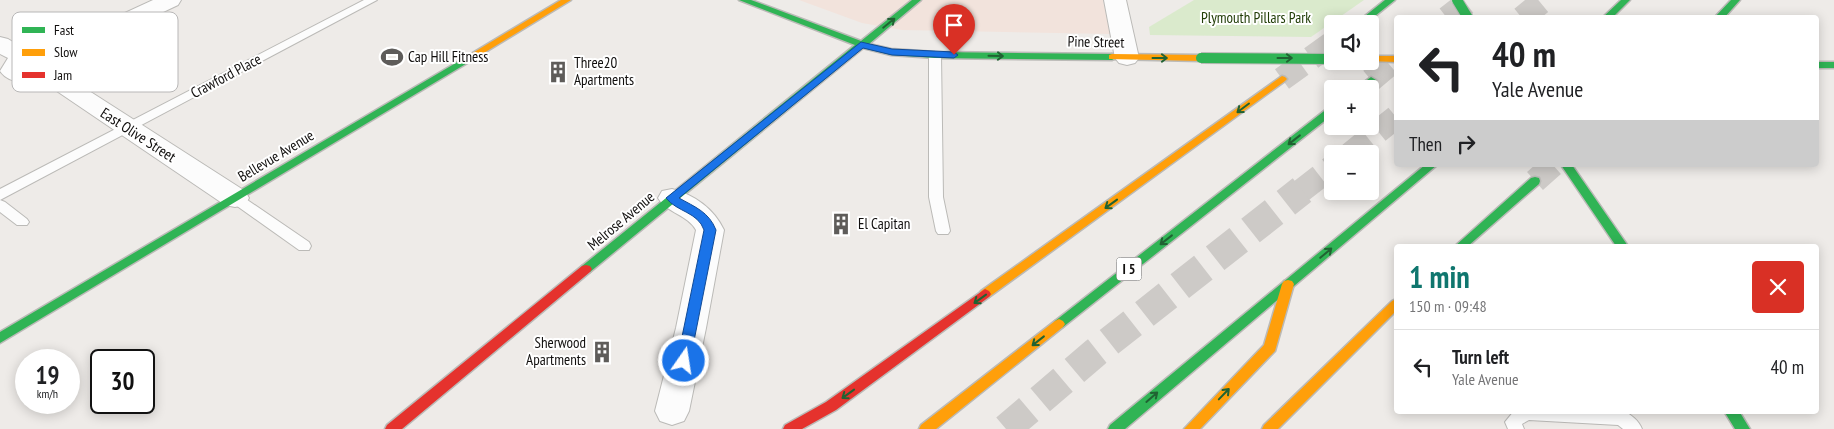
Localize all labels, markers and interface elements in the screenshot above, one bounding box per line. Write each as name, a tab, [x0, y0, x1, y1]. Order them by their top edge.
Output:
pin	[933, 4, 975, 55]
park label: Plymouth Pillars Park	[1201, 8, 1311, 27]
icon: arrive	[940, 11, 968, 39]
legend	[12, 12, 178, 92]
map controls	[1324, 15, 1379, 200]
button: sound	[1324, 15, 1379, 70]
one-way arrow	[882, 17, 895, 28]
text: Fast	[54, 21, 74, 39]
text: 40 m	[1492, 31, 1556, 77]
street label: Pine Street	[1067, 32, 1125, 51]
icon: left	[1409, 35, 1474, 100]
text: Slow	[54, 43, 78, 61]
sports icon: Cap Hill Fitness	[379, 44, 405, 70]
place label: Cap Hill Fitness	[408, 47, 488, 66]
street label: Crawford Place	[187, 49, 264, 102]
one-way arrow	[988, 51, 1004, 61]
place label: Three20 Apartments	[574, 53, 634, 89]
one-way arrow	[1151, 53, 1167, 63]
one-way arrow	[1276, 53, 1292, 63]
building icon: Three20 Apartments	[545, 59, 571, 85]
text: Jam	[53, 66, 72, 84]
text: Yale Avenue	[1492, 75, 1583, 103]
button: +	[1324, 80, 1379, 135]
street label: East Olive Street	[97, 103, 180, 166]
one-way arrow	[1236, 103, 1250, 113]
street label: Bellevue Avenue	[234, 125, 317, 186]
icon: right	[1452, 130, 1480, 158]
text: Then	[1409, 132, 1442, 156]
one-way arrow	[1288, 135, 1301, 146]
button: −	[1324, 145, 1379, 200]
street label: Melrose Avenue	[583, 187, 658, 254]
one-way arrow	[1104, 199, 1118, 209]
building icon: El Capitan	[828, 211, 854, 237]
place label: El Capitan	[858, 214, 910, 233]
one-way arrow	[1160, 235, 1173, 246]
one-way arrow	[1319, 247, 1332, 258]
text: 1 min	[1409, 257, 1470, 296]
road number: I 5	[1116, 258, 1142, 280]
button: close	[1752, 261, 1804, 313]
one-way arrow	[973, 294, 987, 304]
text: 150 m · 09:48	[1409, 296, 1487, 316]
place label: Sherwood Apartments	[526, 333, 586, 369]
position arrow	[657, 334, 709, 386]
one-way arrow	[1032, 335, 1045, 346]
building icon: Sherwood Apartments	[589, 339, 615, 365]
text: Turn left	[1452, 345, 1509, 369]
speed limit sign: 30	[90, 349, 155, 414]
icon: left	[1409, 353, 1437, 381]
text: 40 m	[1771, 355, 1804, 379]
text: 19	[36, 359, 59, 391]
text: Yale Avenue	[1452, 369, 1519, 389]
text: km/h	[37, 386, 58, 401]
one-way arrow	[1218, 388, 1231, 400]
one-way arrow	[841, 389, 855, 399]
one-way arrow	[1146, 391, 1159, 403]

